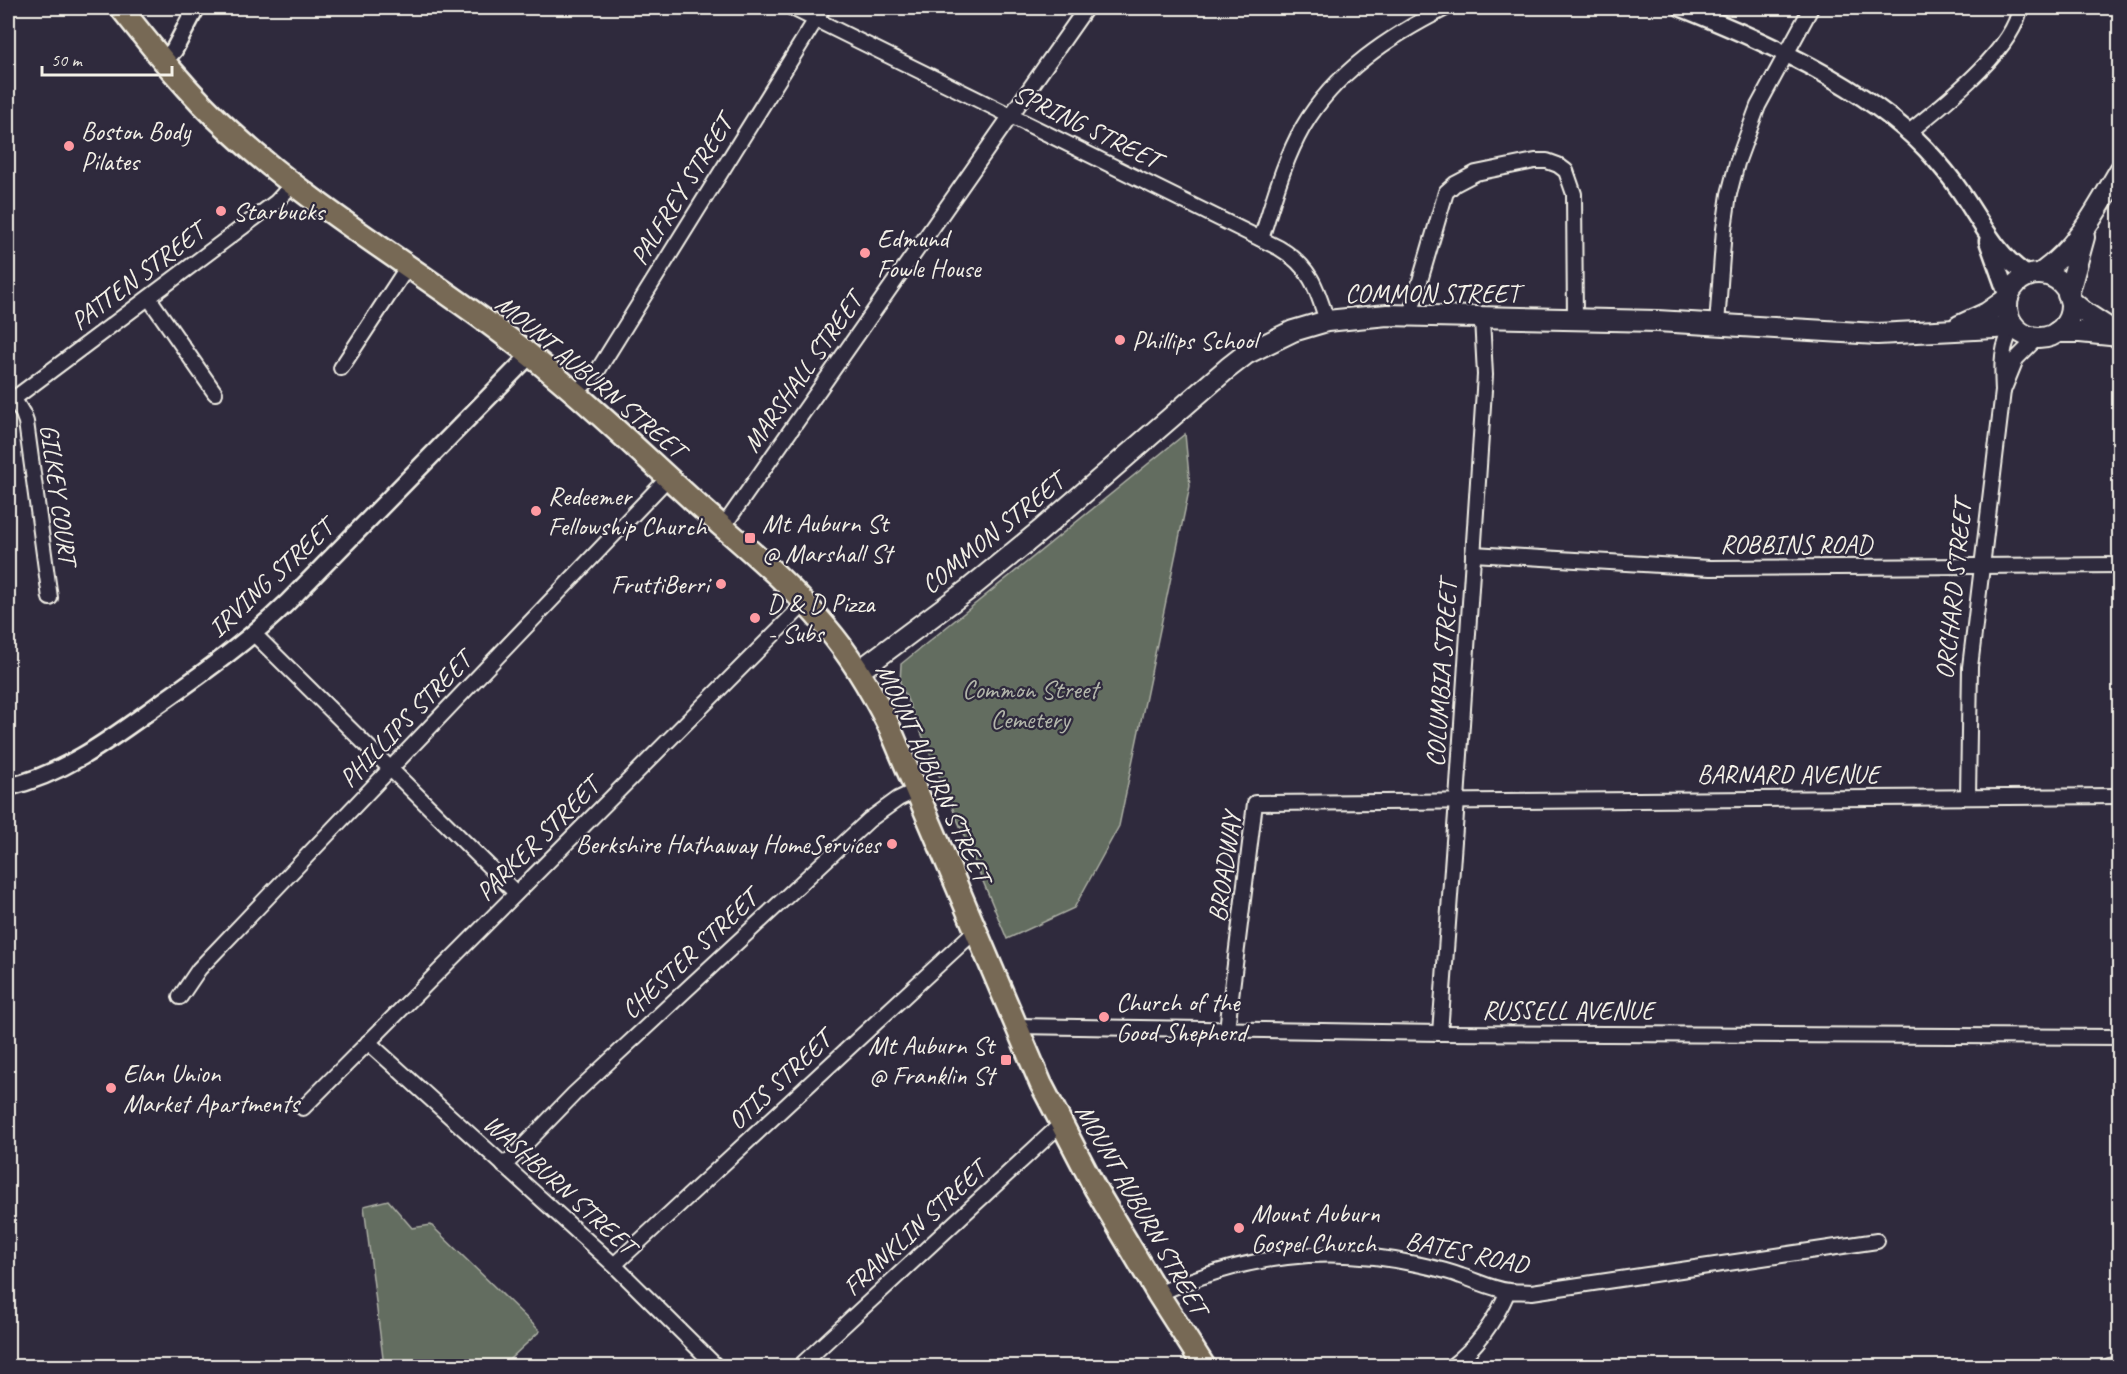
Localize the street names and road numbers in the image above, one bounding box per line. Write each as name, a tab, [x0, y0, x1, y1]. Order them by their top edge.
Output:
street label: SPRING STREET	[1008, 77, 1172, 179]
street label: PALFREY STREET	[622, 104, 744, 271]
street label: PATTEN STREET	[64, 212, 215, 337]
street label: COMMON STREET	[1345, 277, 1525, 310]
street label: MARSHALL STREET	[735, 282, 873, 459]
street label: MOUNT AUBURN STREET	[489, 287, 696, 469]
street label: GILKEY COURT	[32, 422, 85, 571]
street label: COMMON STREET	[914, 462, 1075, 601]
street label: ORCHARD STREET	[1928, 492, 1980, 681]
street label: IRVING STREET	[201, 508, 344, 645]
street label: ROBBINS ROAD	[1720, 528, 1874, 561]
street label: COLUMBIA STREET	[1419, 574, 1465, 768]
street label: PHILLIPS STREET	[332, 641, 482, 794]
street label: MOUNT AUBURN STREET	[868, 658, 1001, 893]
street label: BARNARD AVENUE	[1697, 758, 1883, 791]
street label: PARKER STREET	[469, 767, 610, 908]
street label: BROADWAY	[1200, 806, 1249, 924]
street label: CHESTER STREET	[614, 878, 770, 1026]
street label: RUSSELL AVENUE	[1482, 994, 1657, 1027]
street label: OTIS STREET	[720, 1019, 843, 1137]
street label: MOUNT AUBURN STREET	[1068, 1098, 1218, 1325]
street label: WASHBURN STREET	[476, 1107, 647, 1265]
street label: FRANKLIN STREET	[836, 1150, 996, 1303]
street label: BATES ROAD	[1403, 1223, 1533, 1282]

